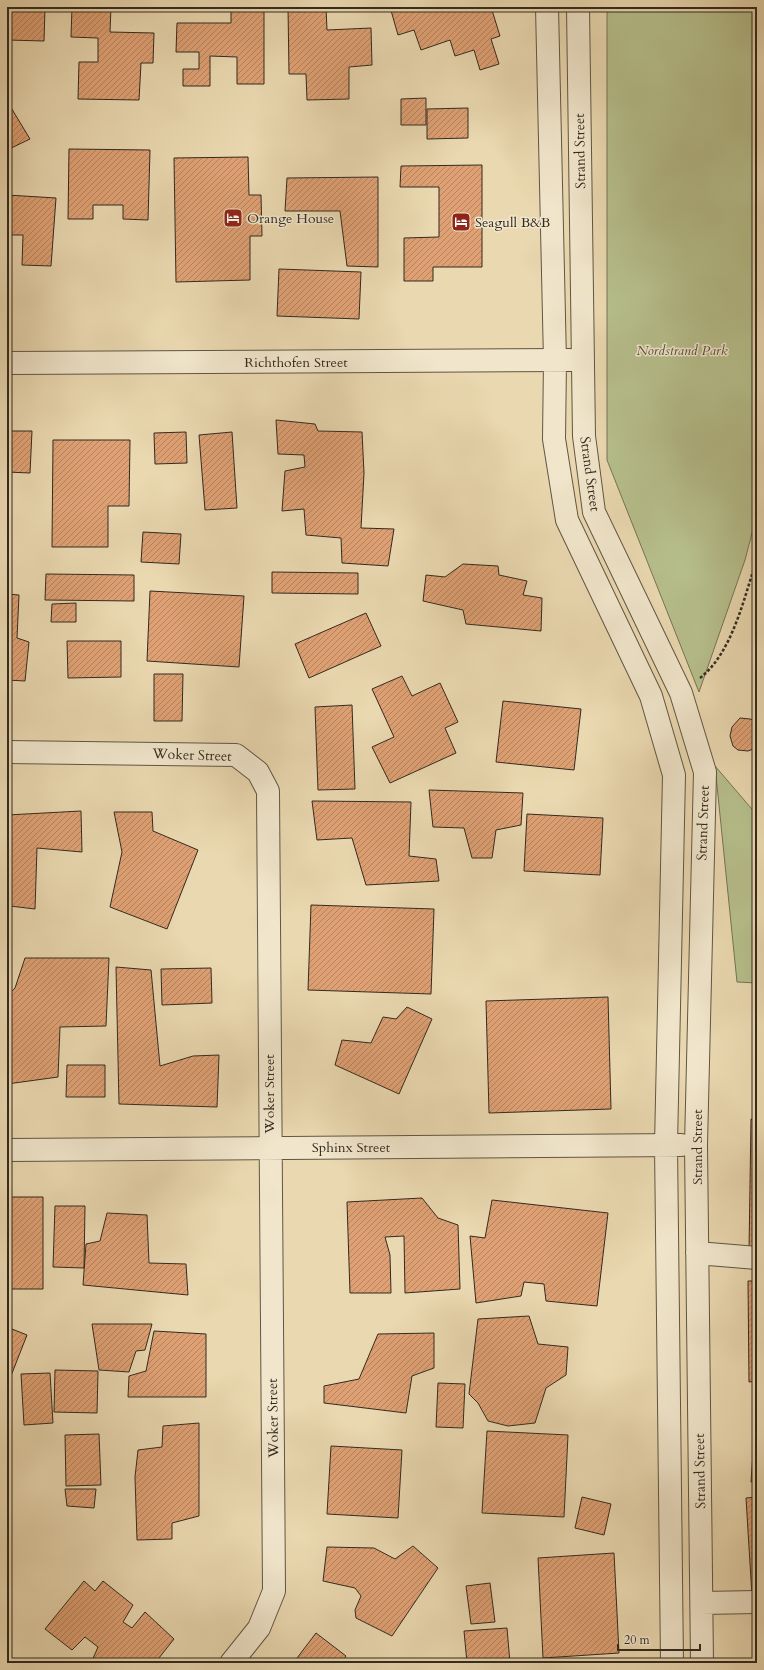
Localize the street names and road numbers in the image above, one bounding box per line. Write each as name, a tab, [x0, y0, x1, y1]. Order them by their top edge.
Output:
street label: Strand Street	[570, 113, 590, 189]
street label: Richthofen Street	[244, 353, 348, 372]
street label: Strand Street	[575, 435, 605, 513]
street label: Woker Street	[151, 744, 233, 766]
street label: Strand Street	[692, 784, 714, 861]
street label: Woker Street	[260, 1054, 279, 1135]
street label: Strand Street	[688, 1109, 707, 1185]
street label: Sphinx Street	[312, 1138, 391, 1157]
street label: Woker Street	[263, 1378, 283, 1459]
street label: Strand Street	[690, 1433, 710, 1509]

